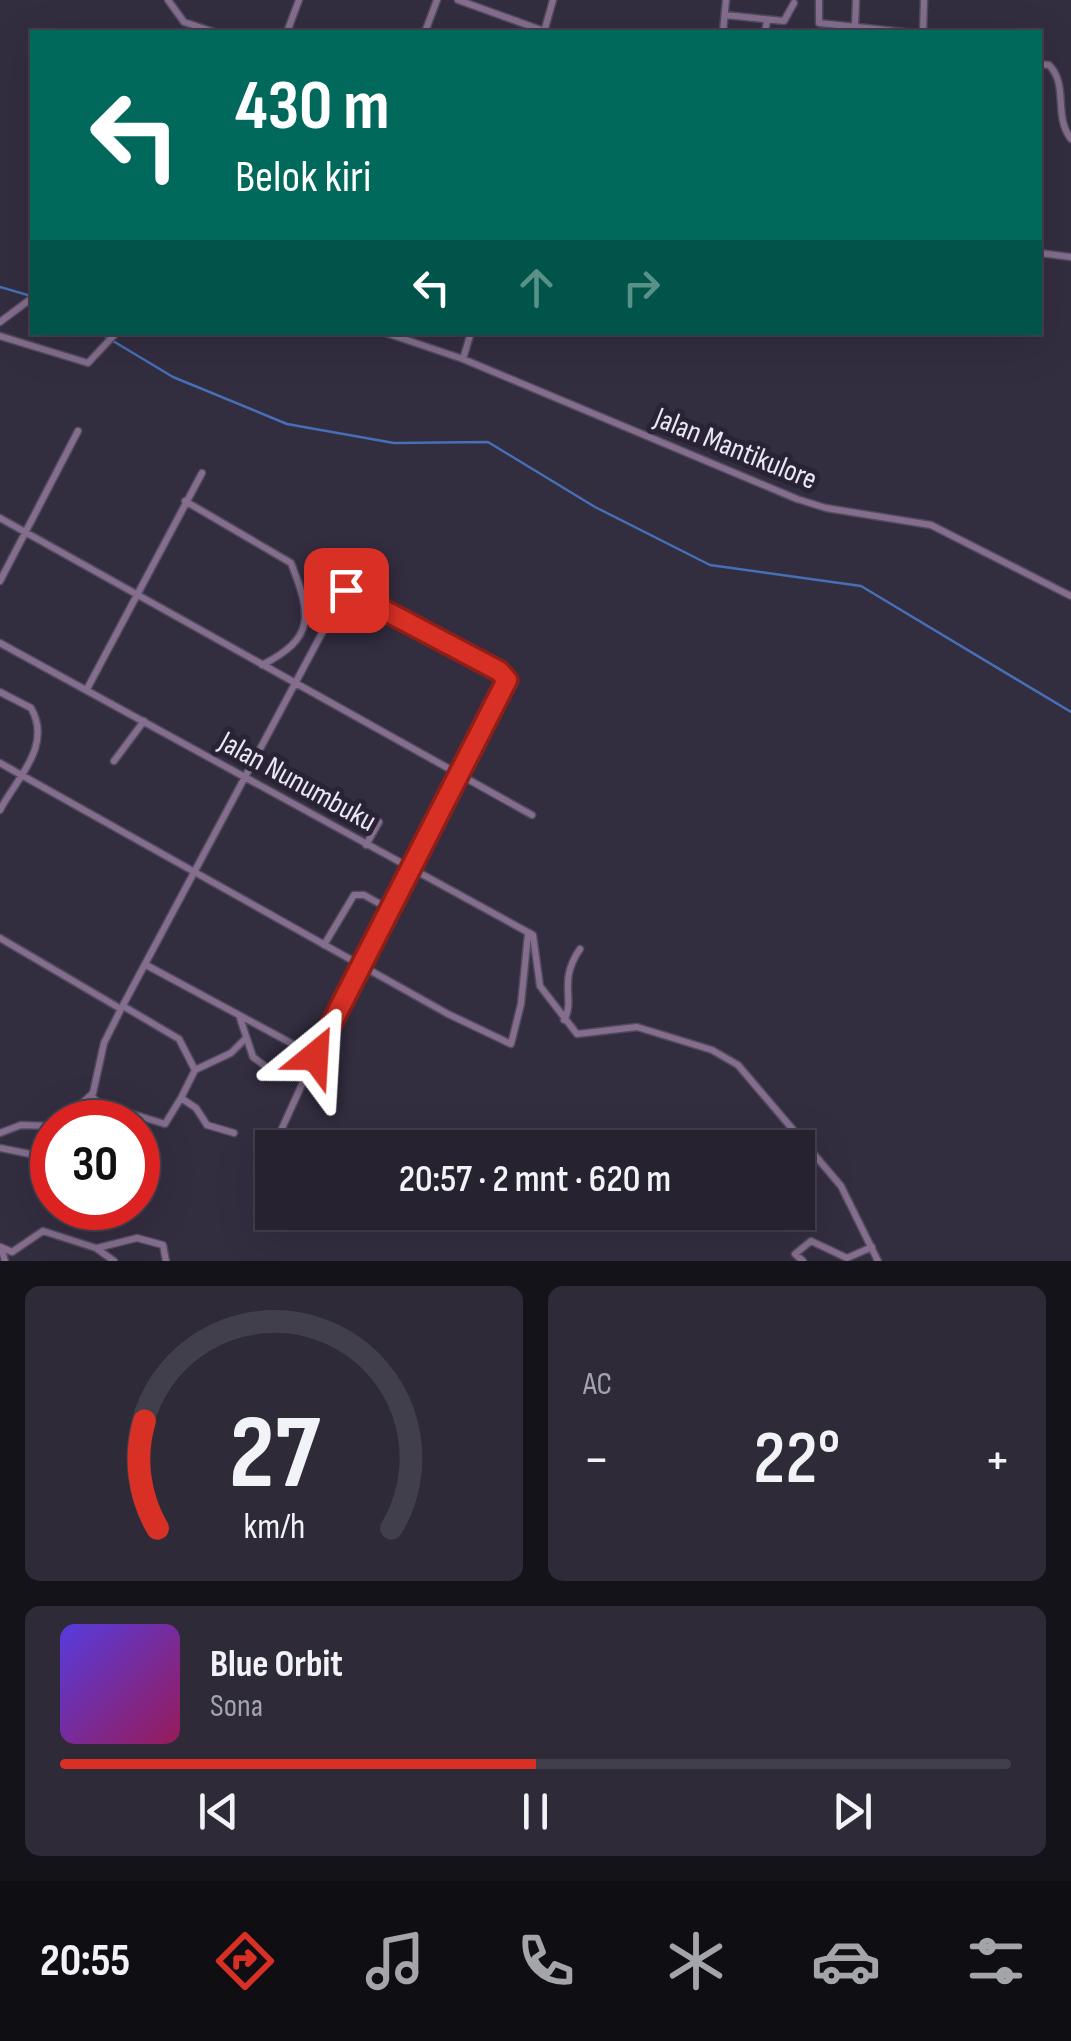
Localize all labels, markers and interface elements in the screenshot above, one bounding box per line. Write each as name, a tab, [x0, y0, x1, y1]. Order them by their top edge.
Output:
text: 430 m	[235, 65, 390, 149]
icon: left	[70, 70, 200, 200]
text: Belok kiri	[235, 150, 371, 205]
icon: left	[404, 260, 459, 315]
icon: ahead	[509, 260, 564, 315]
icon: right	[614, 260, 669, 315]
street label: Jalan Mantikulore	[648, 400, 822, 498]
pin	[304, 548, 389, 633]
icon: arrive	[319, 563, 374, 618]
street label: Jalan Nunumbuku	[212, 723, 382, 840]
position arrow	[263, 1004, 367, 1108]
speed limit sign: 30	[30, 1100, 160, 1230]
text: 20:57 · 2 mnt · 620 m	[399, 1157, 671, 1202]
text: AC	[583, 1365, 612, 1404]
text: 27	[229, 1392, 320, 1517]
text: 22°	[753, 1414, 841, 1505]
text: −	[583, 1427, 610, 1494]
text: +	[984, 1427, 1011, 1494]
text: km/h	[243, 1506, 305, 1549]
text: Blue Orbit	[210, 1642, 343, 1687]
text: Sona	[210, 1687, 263, 1726]
icon: previous	[191, 1784, 246, 1839]
icon: pause	[508, 1784, 563, 1839]
icon: next	[825, 1784, 880, 1839]
icon: directions	[210, 1926, 280, 1996]
icon: music	[360, 1926, 430, 1996]
icon: phone	[511, 1926, 581, 1996]
icon: climate	[661, 1926, 731, 1996]
icon: car	[811, 1926, 881, 1996]
icon: filters	[961, 1926, 1031, 1996]
text: 20:55	[40, 1934, 130, 1989]

